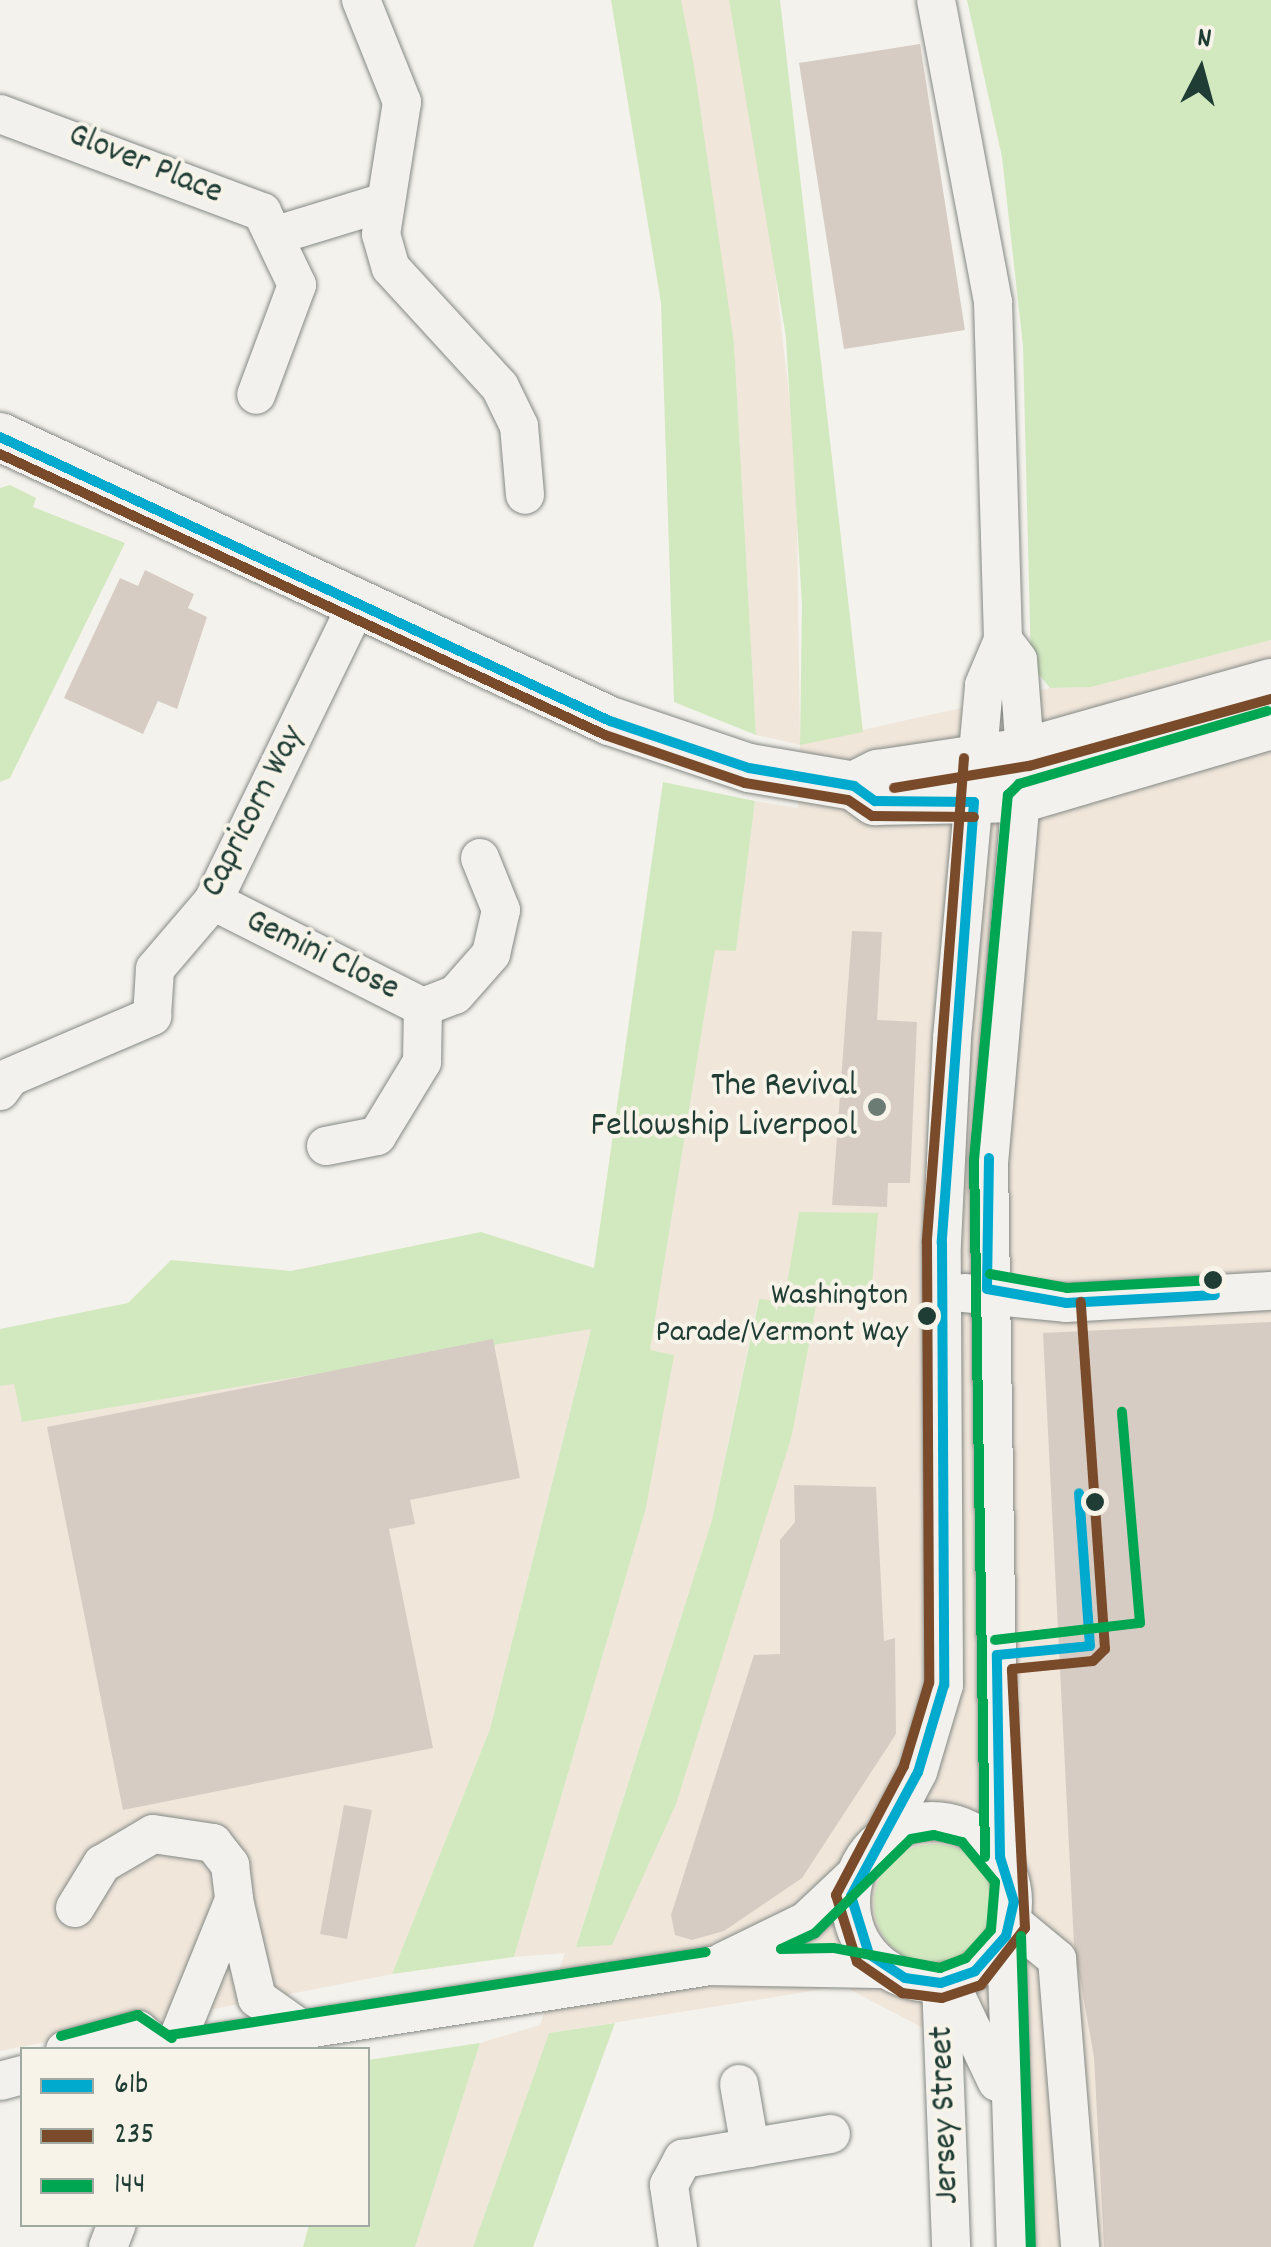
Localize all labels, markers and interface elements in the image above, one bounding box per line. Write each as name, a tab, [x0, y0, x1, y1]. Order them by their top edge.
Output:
north arrow	[1151, 20, 1251, 120]
text: N	[1195, 20, 1213, 61]
street label: Glover Place	[62, 115, 228, 215]
street label: Capricorn Way	[193, 719, 315, 905]
street label: Gemini Close	[238, 901, 406, 1011]
place label: The Revival Fellowship Liverpool	[591, 1066, 857, 1148]
marker: The Revival Fellowship Liverpool	[866, 1096, 888, 1118]
unlabelled marker	[1203, 1270, 1223, 1290]
place label: Washington Parade/Vermont Way	[656, 1279, 908, 1354]
marker: Washington Parade/Vermont Way	[917, 1306, 937, 1326]
unlabelled marker	[1085, 1492, 1105, 1512]
street label: Jersey Street	[922, 2025, 970, 2205]
legend	[20, 2047, 370, 2227]
text: 61b	[114, 2065, 148, 2108]
text: 235	[114, 2115, 154, 2158]
text: 144	[114, 2165, 145, 2208]

